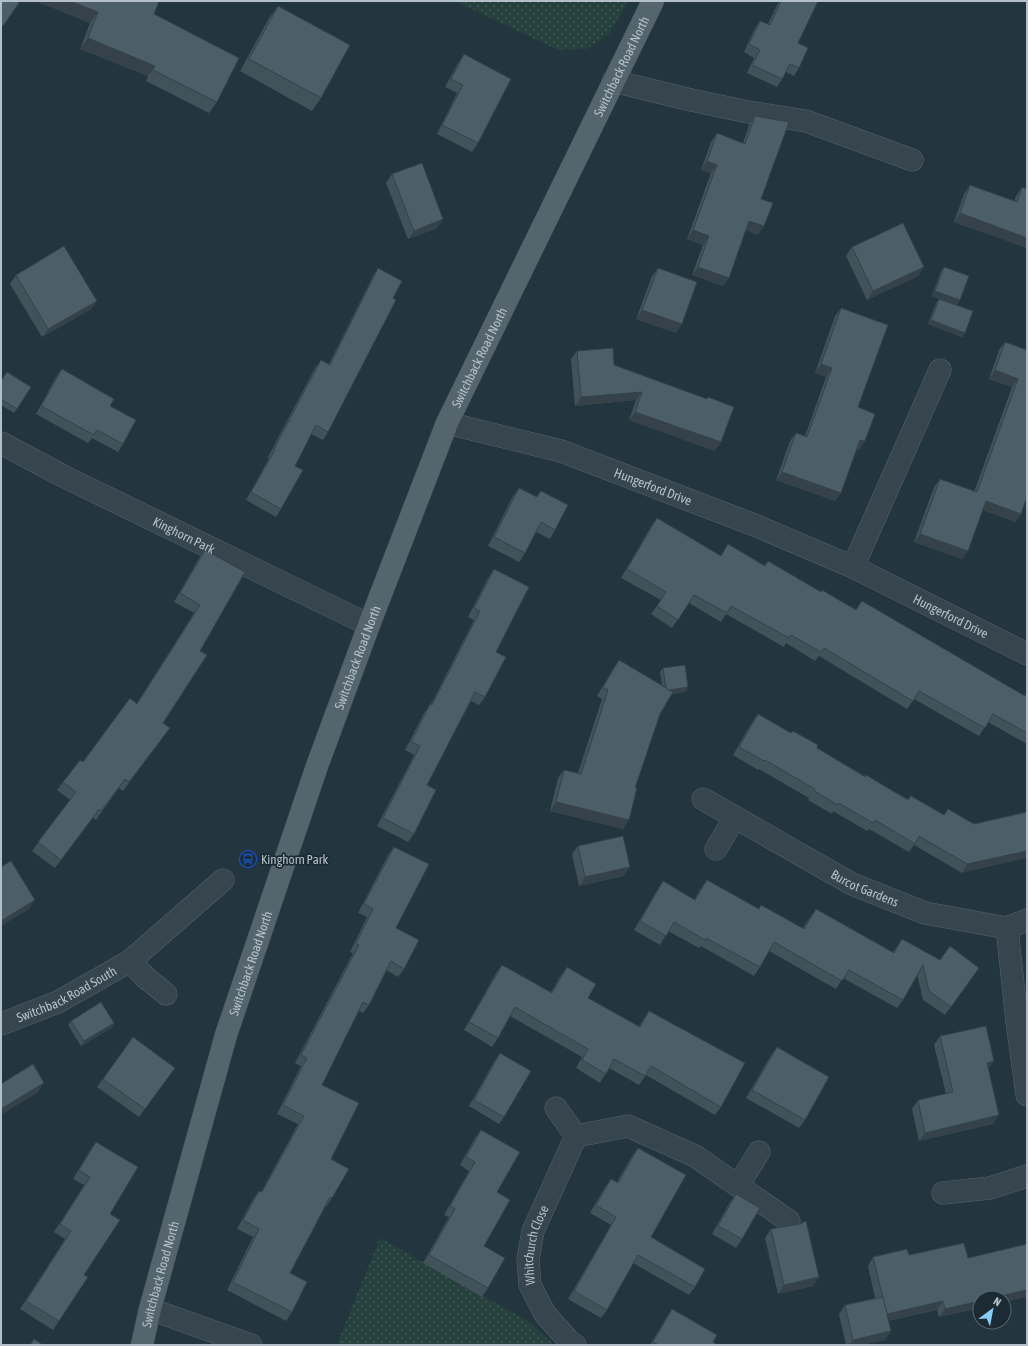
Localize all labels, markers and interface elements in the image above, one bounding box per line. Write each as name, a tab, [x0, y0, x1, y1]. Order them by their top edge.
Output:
street label: Switchback Road North	[590, 14, 652, 119]
street label: Switchback Road North	[448, 305, 510, 410]
street label: Hungerford Drive	[612, 465, 694, 508]
street label: Kinghorn Park	[151, 514, 218, 557]
street label: Hungerford Drive	[911, 591, 991, 641]
street label: Switchback Road North	[331, 603, 383, 711]
bus stop icon: Kinghorn Park	[238, 849, 258, 869]
place label: Kinghorn Park	[261, 852, 329, 867]
street label: Burcot Gardens	[828, 866, 901, 909]
street label: Switchback Road North	[226, 909, 275, 1018]
street label: Switchback Road South	[14, 963, 119, 1025]
street label: Whitchurch Close	[520, 1203, 551, 1286]
street label: Switchback Road North	[139, 1219, 182, 1329]
north arrow	[972, 1290, 1012, 1330]
text: N	[991, 1295, 1003, 1308]

